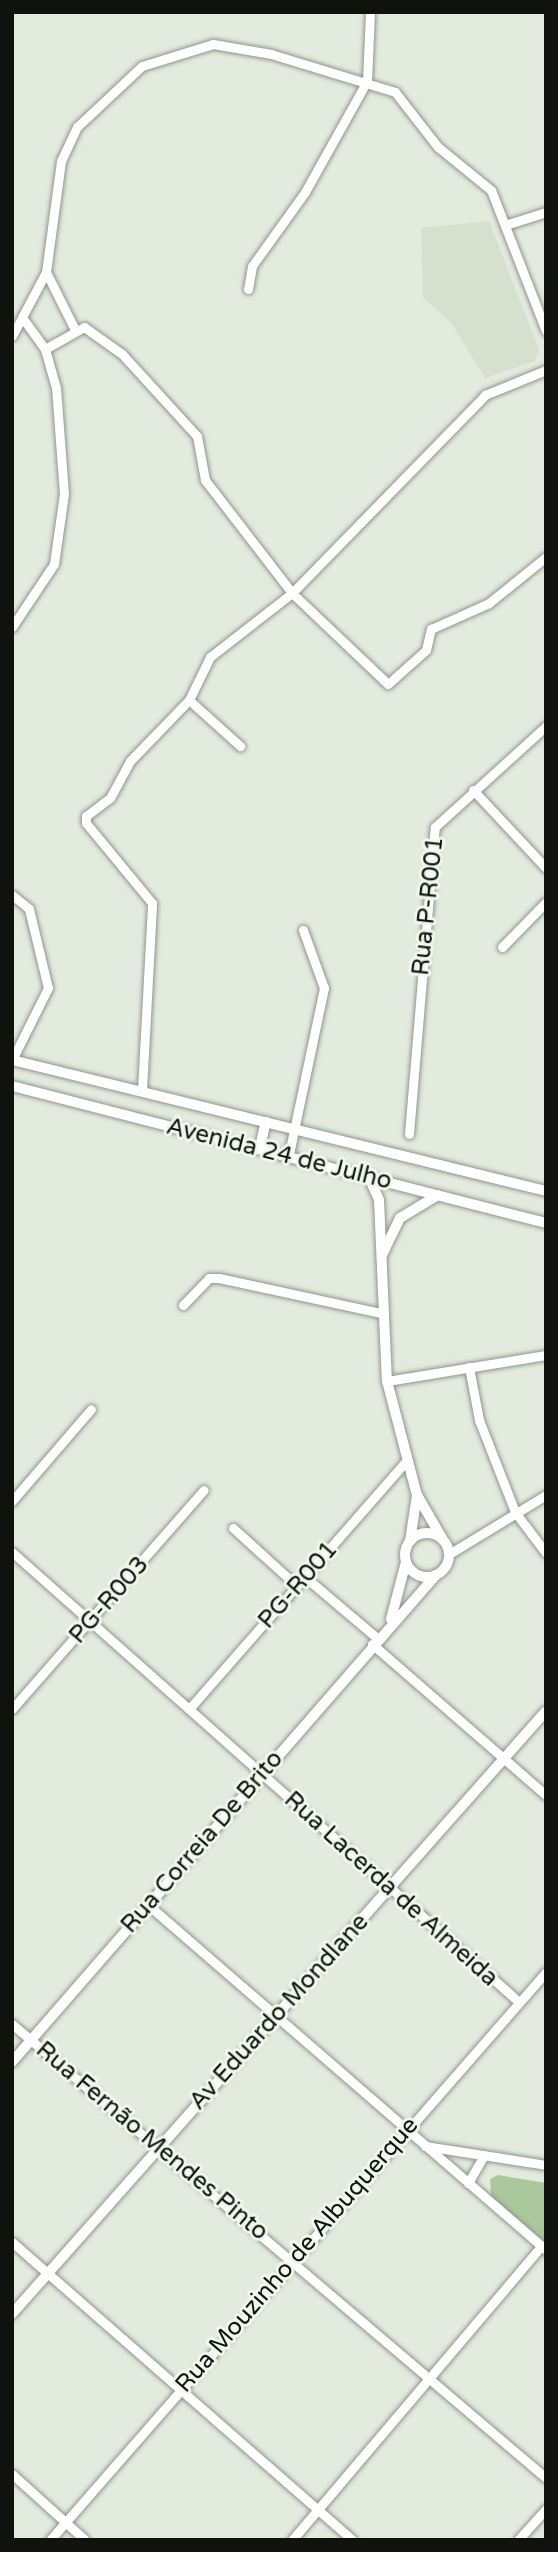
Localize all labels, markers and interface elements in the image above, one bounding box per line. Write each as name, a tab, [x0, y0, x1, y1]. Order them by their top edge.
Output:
street label: Rua P-R001	[406, 835, 450, 977]
street label: Avenida 24 de Julho	[163, 1112, 395, 1196]
street label: PG-R001	[252, 1535, 344, 1635]
street label: PG-R003	[63, 1550, 155, 1650]
street label: Rua Correia De Brito	[115, 1745, 289, 1939]
street label: Rua Lacerda de Almeida	[278, 1785, 504, 1993]
street label: Av Eduardo Mondlane	[183, 1908, 375, 2116]
street label: Rua Fernão Mendes Pinto	[30, 2035, 274, 2247]
street label: Rua Mouzinho de Albuquerque	[170, 2111, 424, 2399]

